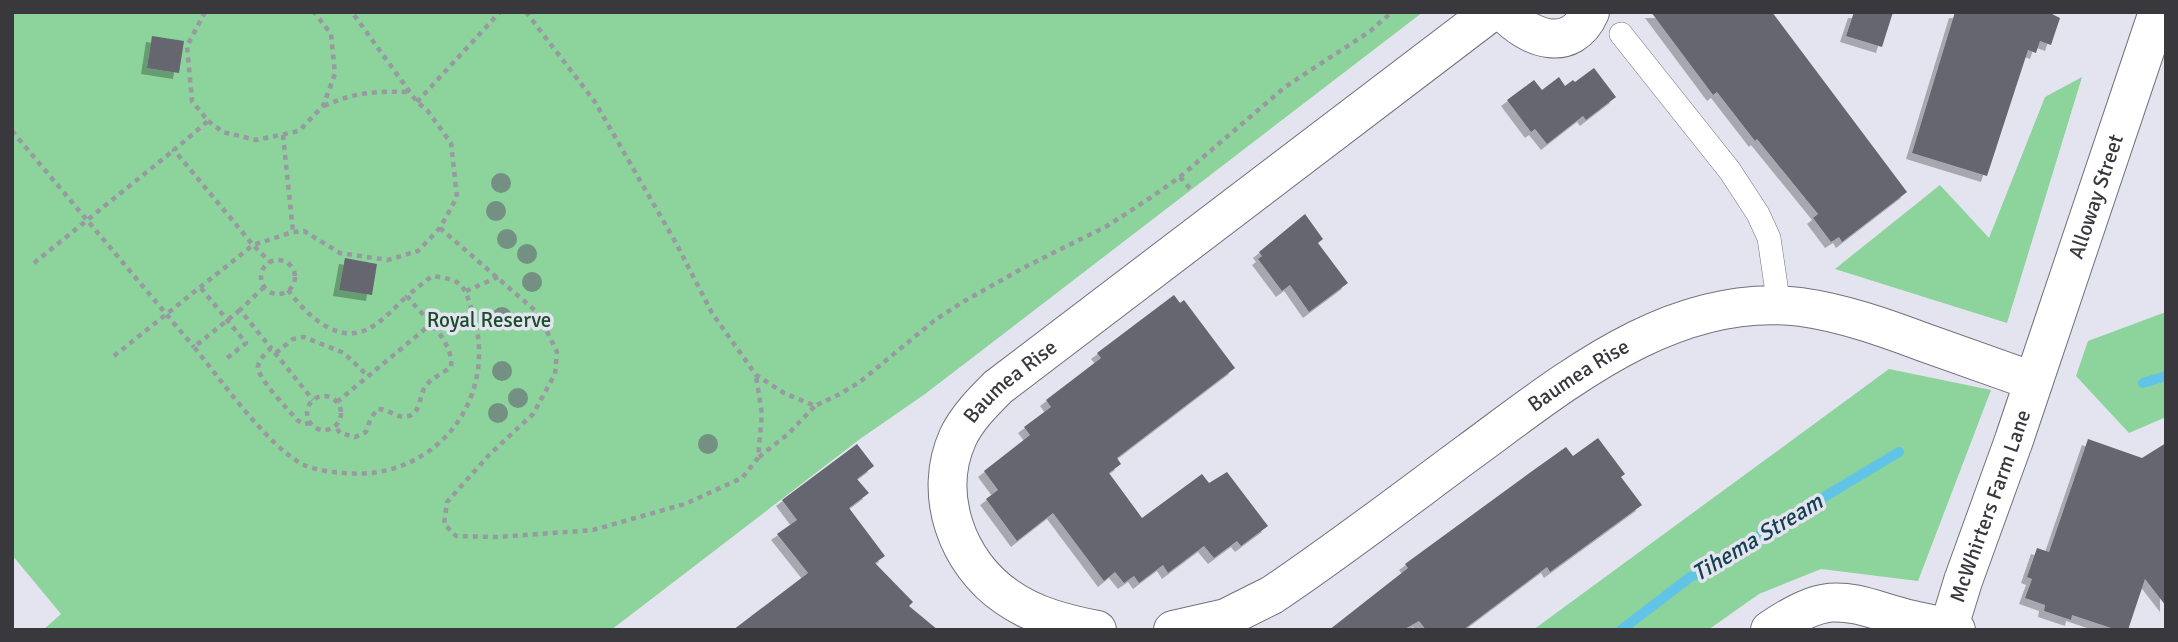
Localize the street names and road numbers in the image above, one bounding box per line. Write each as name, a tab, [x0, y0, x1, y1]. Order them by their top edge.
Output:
street label: Alloway Street	[2063, 131, 2129, 262]
street label: Baumea Rise	[1523, 333, 1634, 417]
street label: Baumea Rise	[958, 334, 1062, 428]
street label: McWhirters Farm Lane	[1944, 406, 2036, 605]

